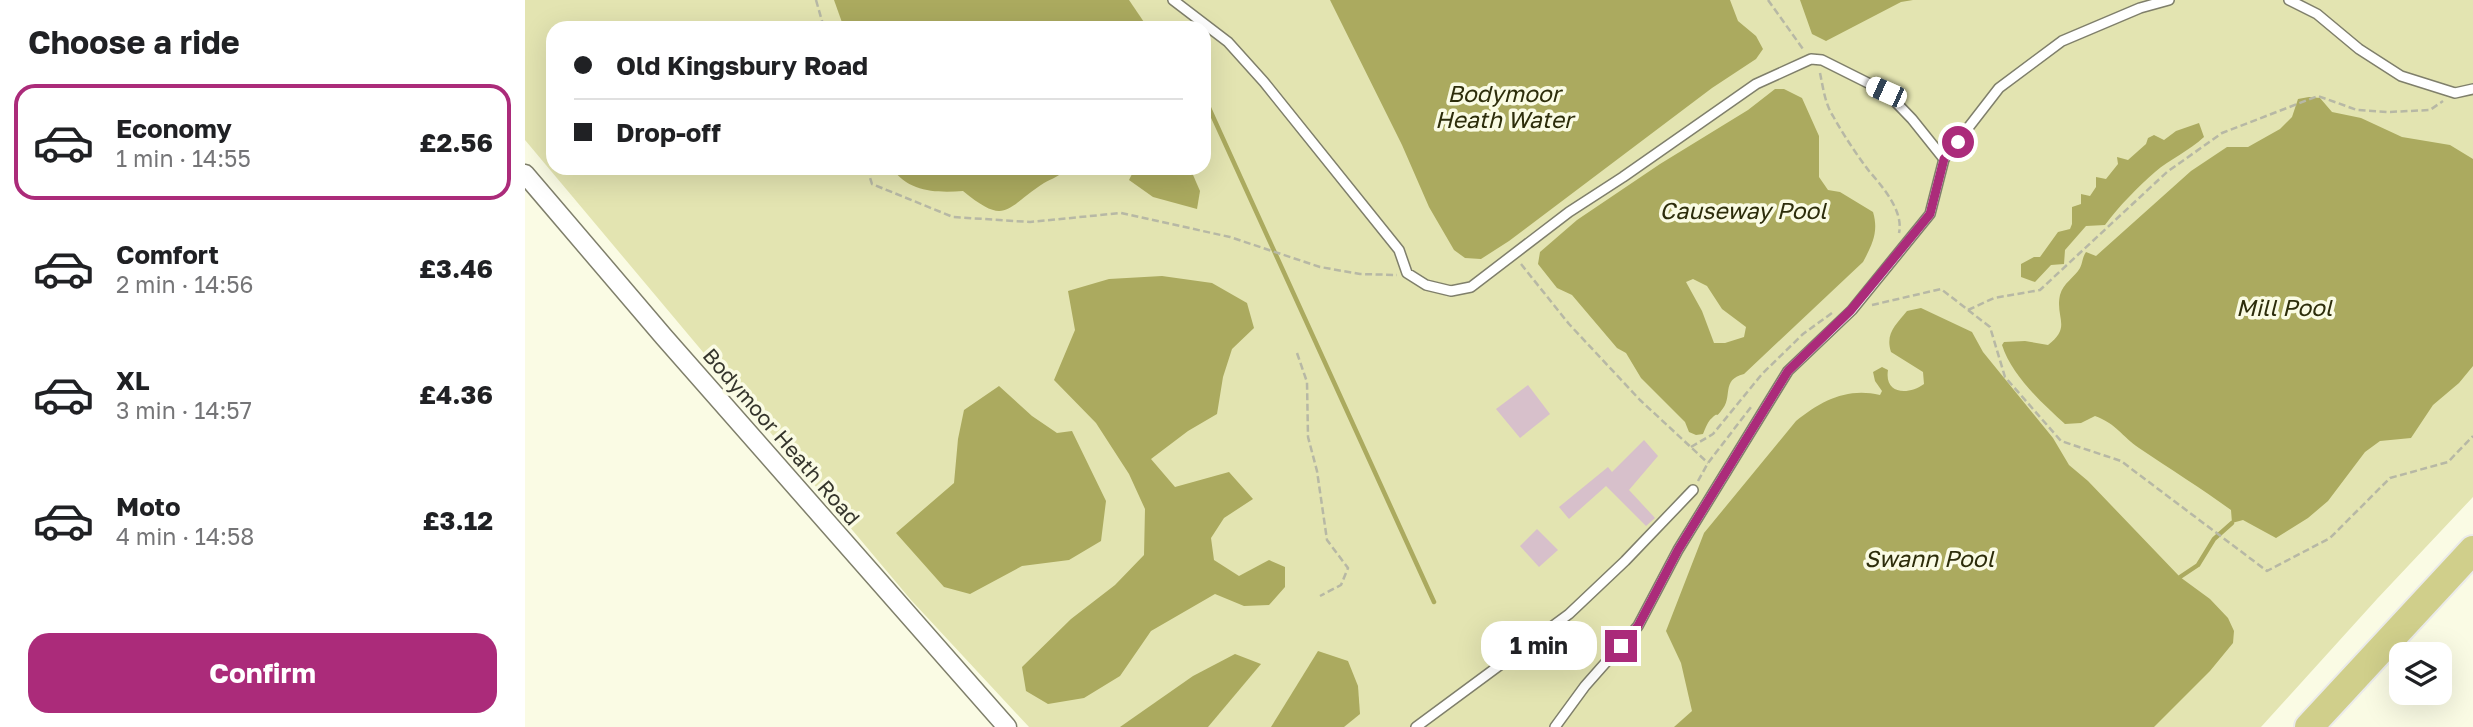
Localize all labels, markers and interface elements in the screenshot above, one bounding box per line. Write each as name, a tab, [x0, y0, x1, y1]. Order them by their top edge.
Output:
text: Choose a ride	[28, 23, 240, 61]
text: Old Kingsbury Road	[616, 50, 868, 81]
car	[1863, 74, 1910, 110]
water label: Bodymoor Heath Water	[1435, 79, 1576, 133]
icon: car	[32, 111, 95, 174]
text: Economy	[116, 113, 232, 144]
text: Drop-off	[616, 117, 721, 148]
route start	[1942, 126, 1974, 158]
text: £2.56	[419, 127, 493, 158]
text: 1 min · 14:55	[116, 144, 251, 172]
water label: Causeway Pool	[1660, 196, 1828, 224]
icon: car	[32, 237, 95, 300]
text: Comfort	[116, 239, 219, 270]
text: £3.46	[419, 253, 493, 284]
text: 2 min · 14:56	[116, 270, 254, 298]
water label: Mill Pool	[2236, 293, 2334, 321]
street label: Bodymoor Heath Road	[698, 342, 866, 530]
icon: car	[32, 363, 95, 426]
text: XL	[116, 365, 150, 396]
text: £4.36	[419, 379, 493, 410]
text: 3 min · 14:57	[116, 396, 252, 424]
icon: car	[32, 489, 95, 552]
text: Moto	[116, 491, 181, 522]
text: £3.12	[422, 505, 493, 536]
text: 4 min · 14:58	[116, 522, 254, 550]
water label: Swann Pool	[1864, 544, 1995, 572]
callout: 1 min	[1481, 622, 1597, 670]
route end	[1605, 630, 1637, 662]
text: 1 min	[1510, 631, 1568, 659]
button: Confirm	[28, 633, 497, 713]
map controls	[2389, 642, 2452, 705]
button: layers	[2389, 642, 2452, 705]

